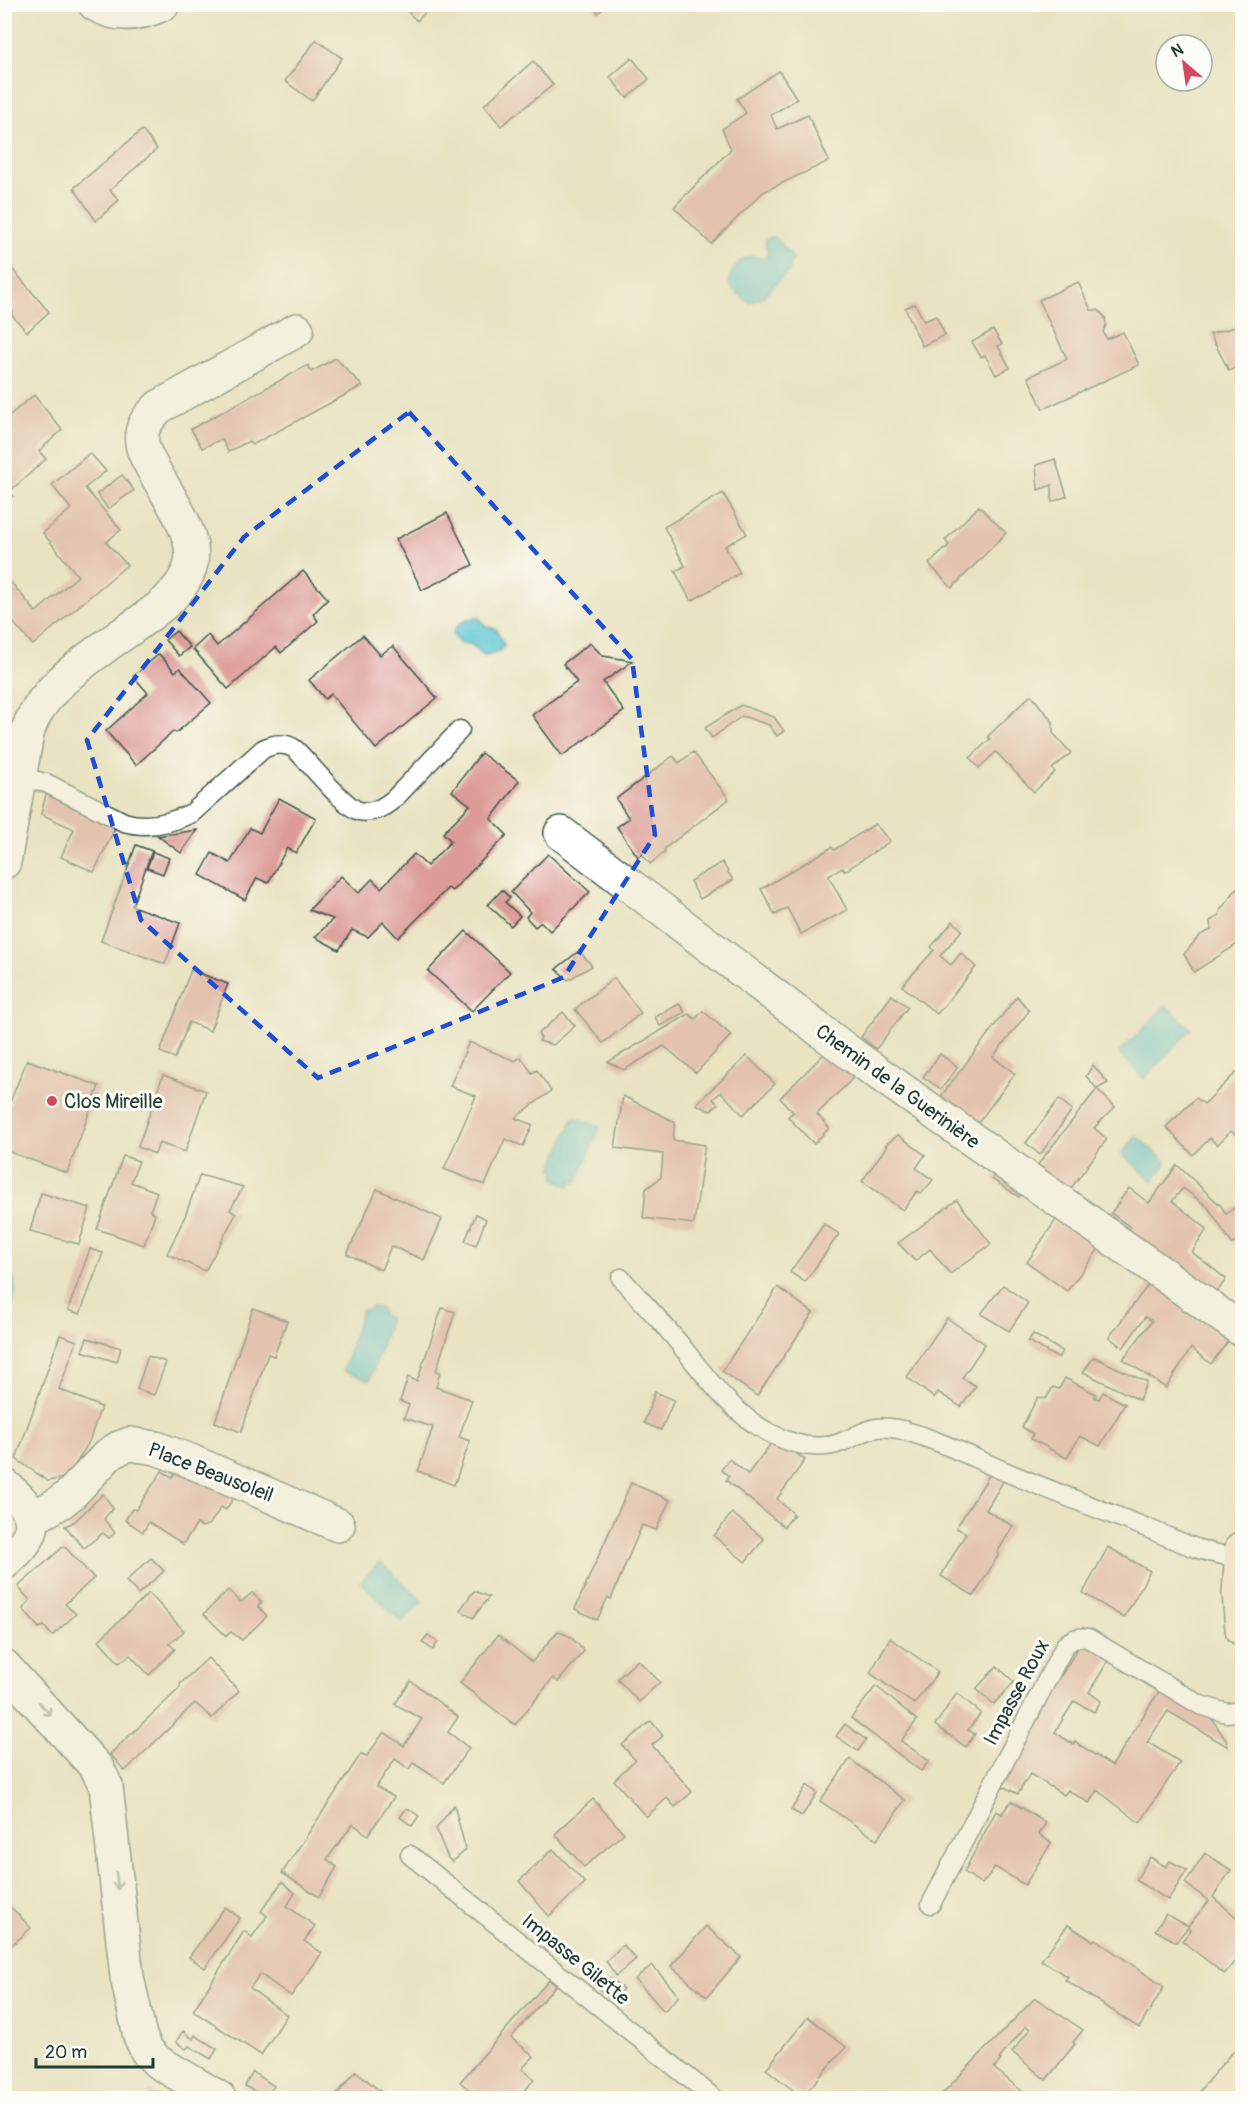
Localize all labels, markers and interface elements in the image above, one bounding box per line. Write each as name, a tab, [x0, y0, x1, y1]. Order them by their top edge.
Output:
north arrow	[1154, 33, 1214, 93]
text: N	[1168, 39, 1187, 62]
street label: Chemin de la Guerinière	[811, 1019, 985, 1154]
place label: Clos Mireille	[64, 1089, 163, 1114]
marker: Clos Mireille	[45, 1094, 59, 1108]
street label: Place Beausoleil	[145, 1437, 277, 1508]
street label: Impasse Roux	[978, 1635, 1055, 1750]
one-way arrow	[37, 1701, 51, 1716]
one-way arrow	[111, 1871, 122, 1891]
street label: Impasse Gilette	[517, 1908, 635, 2011]
scale bar	[36, 2031, 153, 2069]
text: 20 m	[45, 2041, 87, 2064]

